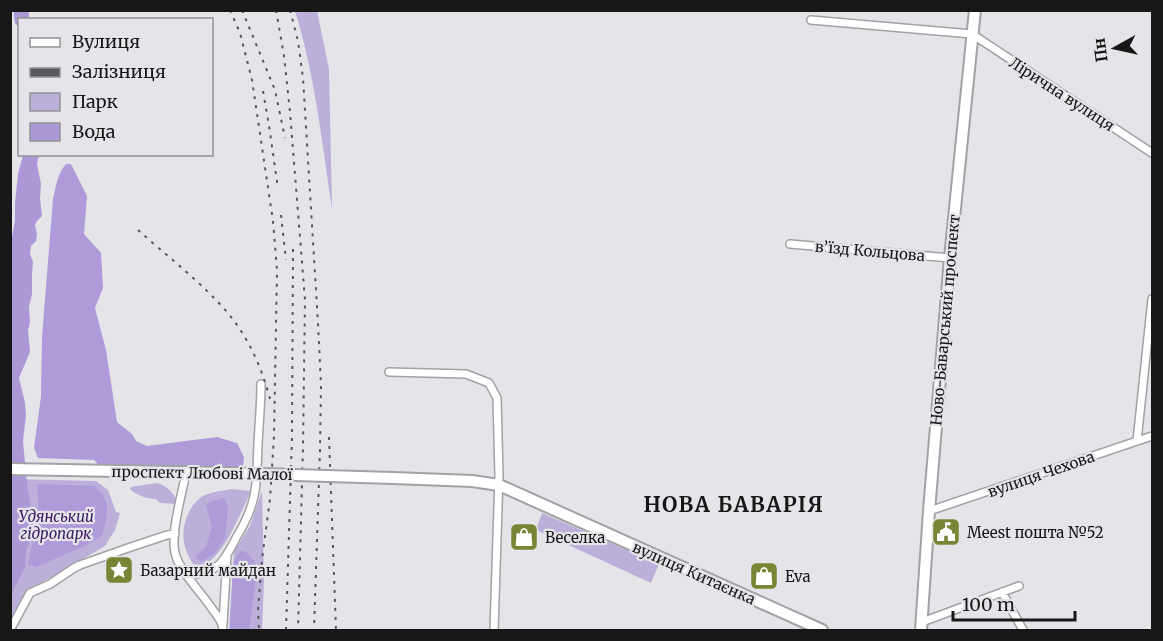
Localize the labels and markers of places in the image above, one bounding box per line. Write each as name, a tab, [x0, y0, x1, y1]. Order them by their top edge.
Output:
public building icon: Meest пошта №52	[930, 516, 962, 548]
shop icon: Веселка	[508, 521, 540, 553]
place label: Meest пошта №52	[967, 523, 1104, 542]
place label: Веселка	[545, 528, 605, 547]
place icon: Базарний майдан	[103, 554, 135, 586]
shop icon: Eva	[748, 560, 780, 592]
place label: Базарний майдан	[140, 561, 276, 580]
place label: Eva	[785, 567, 811, 586]

